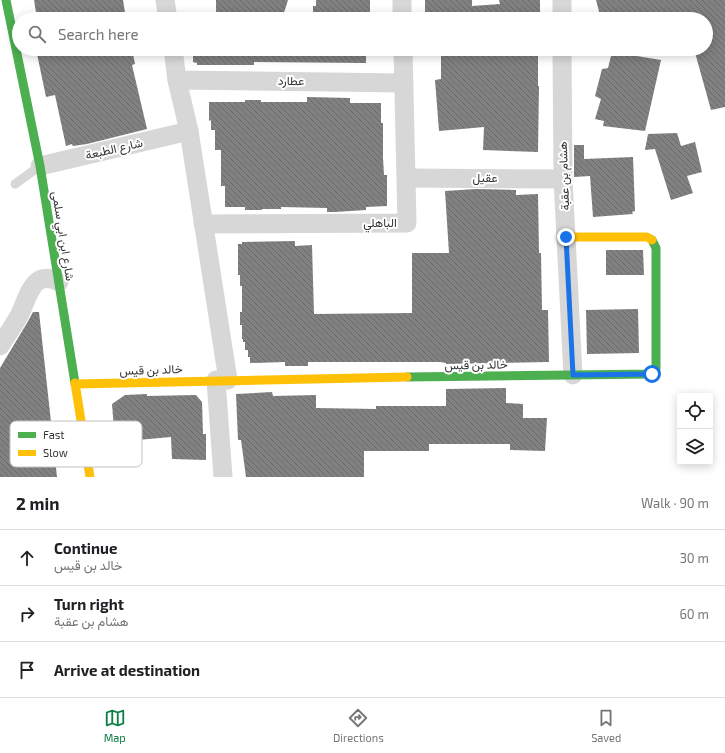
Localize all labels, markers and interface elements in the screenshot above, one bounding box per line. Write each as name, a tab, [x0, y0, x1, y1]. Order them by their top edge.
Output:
search box	[12, 12, 713, 56]
icon: search	[26, 23, 48, 45]
text: Search here	[58, 25, 139, 43]
street label: عطارد	[278, 73, 304, 89]
street label: شارع الطبعة	[84, 135, 144, 164]
street label: هشام بن عقبة	[555, 141, 573, 211]
street label: عقيل	[472, 170, 498, 186]
street label: شارع ابن ابي سلمى	[46, 190, 78, 282]
street label: الباهلي	[363, 215, 397, 233]
route end	[557, 228, 575, 246]
street label: خالد بن قيس	[444, 356, 508, 374]
street label: خالد بن قيس	[119, 361, 183, 379]
route start	[643, 365, 661, 383]
map controls	[677, 393, 713, 465]
button: locate	[677, 393, 713, 429]
legend	[10, 421, 142, 467]
text: Fast	[43, 428, 65, 441]
button: layers	[677, 429, 713, 465]
text: Slow	[43, 446, 68, 459]
text: 2 min	[16, 493, 59, 513]
text: Walk · 90 m	[641, 495, 709, 511]
text: Continue	[54, 539, 117, 557]
icon: ahead	[16, 547, 38, 569]
text: 30 m	[680, 550, 709, 566]
text: خالد بن قيس	[54, 557, 123, 573]
text: Turn right	[54, 595, 124, 613]
icon: right	[16, 603, 38, 625]
text: 60 m	[679, 606, 709, 622]
text: هشام بن عقبة	[54, 613, 129, 629]
icon: arrive	[16, 659, 38, 681]
text: Arrive at destination	[54, 661, 200, 679]
tab: Map	[104, 707, 126, 744]
tab: Directions	[333, 707, 384, 744]
tab: Saved	[591, 707, 621, 744]

